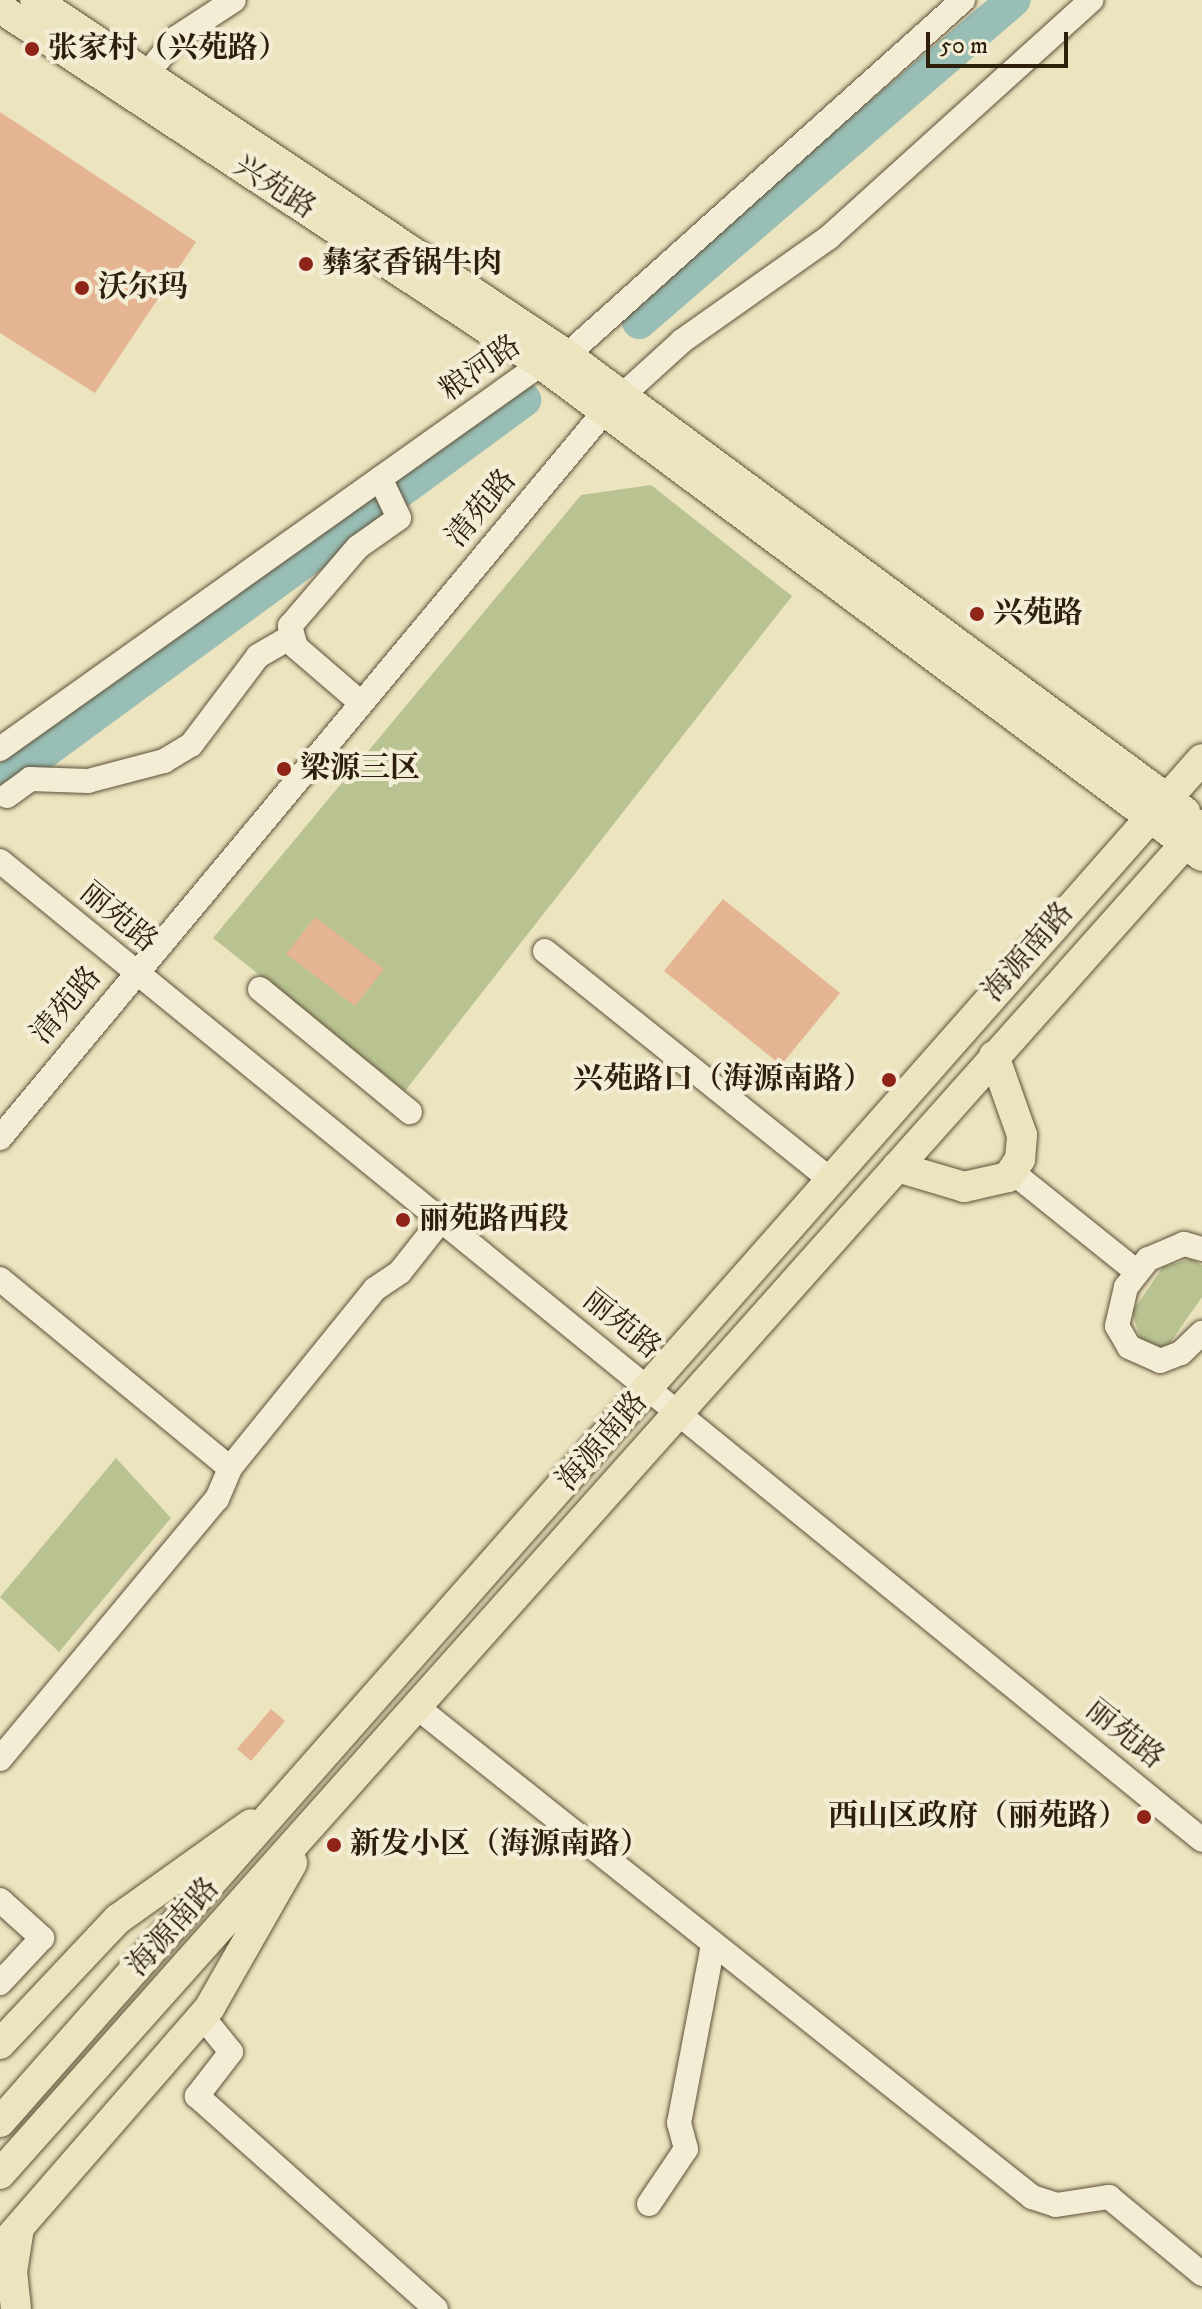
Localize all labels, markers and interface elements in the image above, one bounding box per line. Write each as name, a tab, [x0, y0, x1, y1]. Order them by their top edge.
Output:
scale bar	[930, 16, 1072, 66]
place label: 张家村（兴苑路）	[48, 31, 288, 67]
text: 50 m	[940, 31, 988, 61]
marker: 张家村（兴苑路）	[23, 40, 41, 58]
street label: 兴苑路	[226, 148, 322, 228]
place label: 彝家香锅牛肉	[322, 246, 502, 282]
marker: 彝家香锅牛肉	[297, 255, 315, 273]
place label: 沃尔玛	[98, 270, 188, 306]
marker: 沃尔玛	[73, 279, 91, 297]
street label: 粮河路	[434, 328, 528, 410]
street label: 清苑路	[439, 463, 525, 555]
place label: 兴苑路	[993, 596, 1083, 632]
marker: 兴苑路	[968, 605, 986, 623]
place label: 梁源三区	[300, 751, 420, 787]
marker: 梁源三区	[275, 760, 293, 778]
street label: 丽苑路	[72, 875, 164, 961]
street label: 海源南路	[976, 896, 1082, 1010]
street label: 清苑路	[24, 960, 110, 1052]
place label: 兴苑路口（海源南路）	[573, 1062, 873, 1098]
marker: 兴苑路口（海源南路）	[880, 1071, 898, 1089]
place label: 丽苑路西段	[419, 1202, 569, 1238]
marker: 丽苑路西段	[394, 1211, 412, 1229]
street label: 丽苑路	[575, 1283, 667, 1367]
street label: 海源南路	[550, 1385, 656, 1499]
street label: 丽苑路	[1078, 1693, 1170, 1777]
place label: 西山区政府（丽苑路）	[828, 1799, 1128, 1835]
marker: 西山区政府（丽苑路）	[1135, 1808, 1153, 1826]
place label: 新发小区（海源南路）	[350, 1827, 650, 1863]
marker: 新发小区（海源南路）	[325, 1836, 343, 1854]
street label: 海源南路	[120, 1871, 228, 1985]

